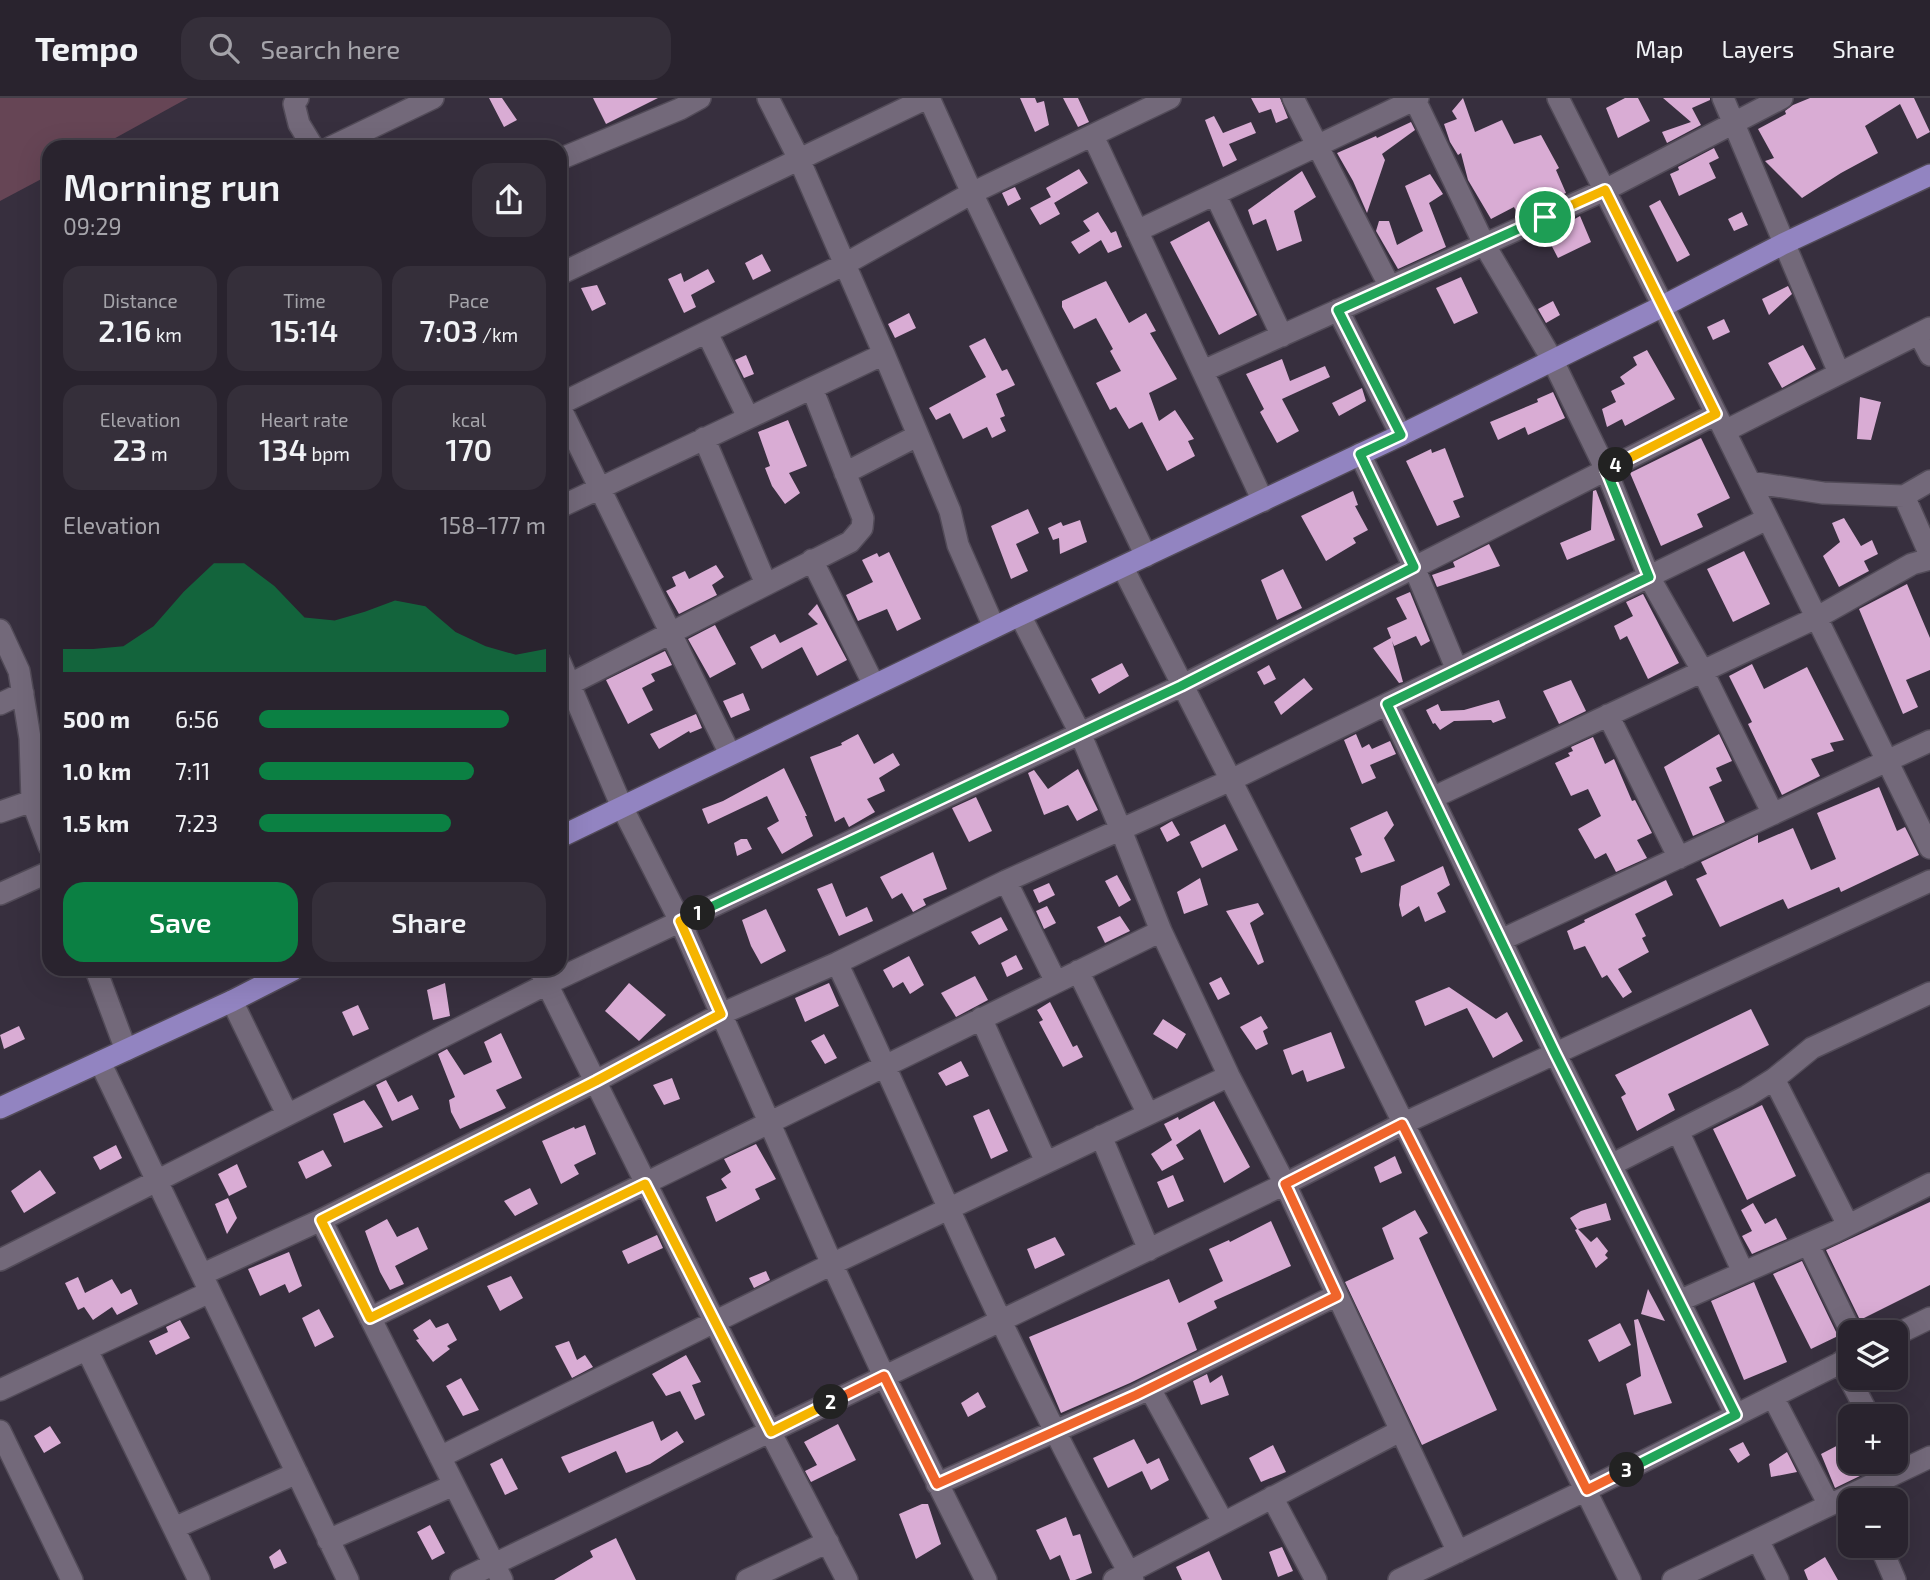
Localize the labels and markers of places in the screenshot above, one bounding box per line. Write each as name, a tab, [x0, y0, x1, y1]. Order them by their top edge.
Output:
pin	[1515, 187, 1575, 247]
pin: 4	[1598, 448, 1634, 482]
pin: 1	[680, 896, 716, 930]
pin: 2	[814, 1384, 848, 1420]
pin: 3	[1610, 1452, 1644, 1488]

